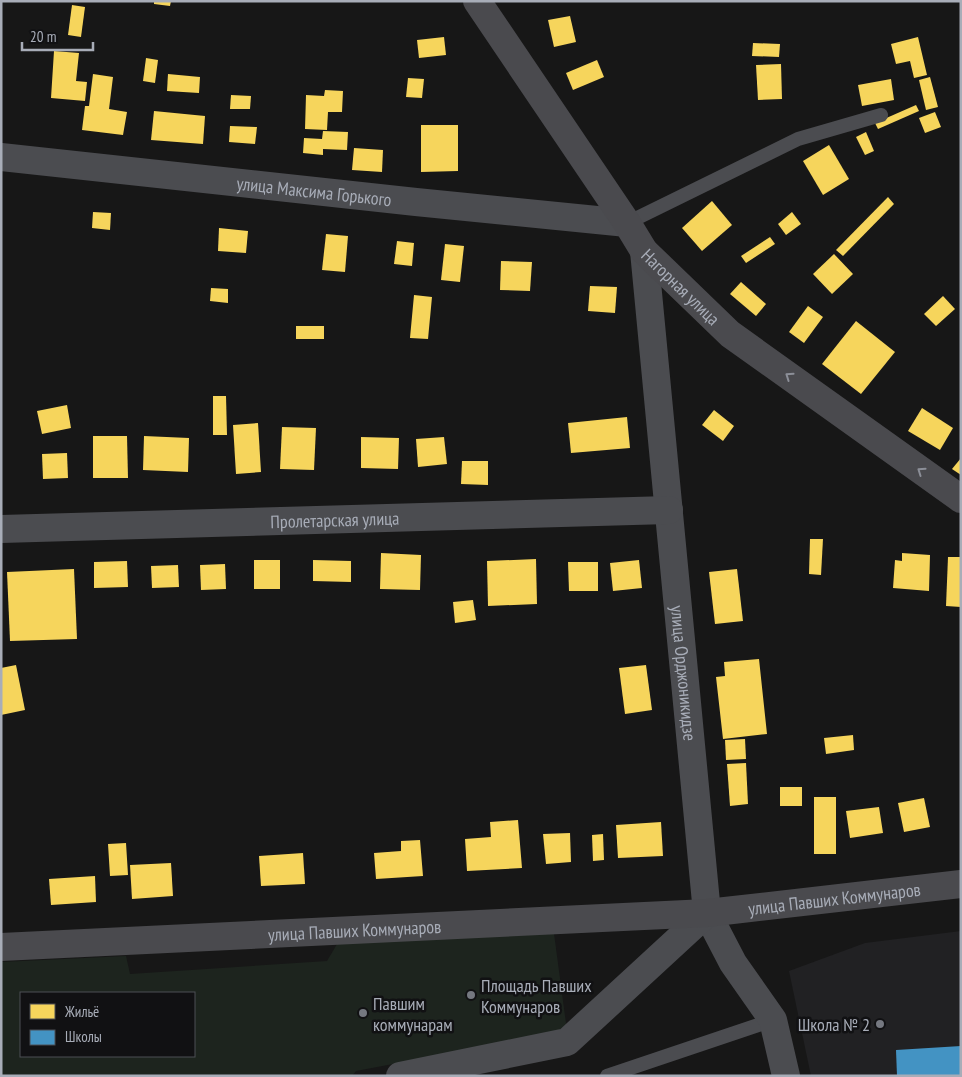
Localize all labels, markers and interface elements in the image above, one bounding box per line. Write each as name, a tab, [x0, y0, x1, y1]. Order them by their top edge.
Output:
scale bar	[22, 20, 94, 52]
text: 20 m	[30, 27, 56, 46]
street label: улица Максима Горького	[235, 171, 393, 211]
street label: Нагорная улица	[637, 244, 725, 330]
one-way arrow	[785, 373, 795, 382]
one-way arrow	[917, 468, 927, 477]
street label: Пролетарская улица	[270, 506, 400, 533]
street label: улица Орджоникидзе	[666, 604, 702, 742]
street label: улица Павших Коммунаров	[747, 877, 922, 920]
street label: улица Павших Коммунаров	[267, 914, 442, 946]
place label: Площадь Павших Коммунаров	[481, 974, 592, 1018]
marker: Площадь Павших Коммунаров	[465, 989, 477, 1001]
legend	[20, 992, 195, 1057]
place label: Павшим коммунарам	[373, 992, 453, 1036]
text: Жильё	[64, 1002, 99, 1021]
marker: Павшим коммунарам	[357, 1007, 369, 1019]
place label: Школа № 2	[798, 1013, 870, 1036]
marker: Школа № 2	[874, 1018, 886, 1030]
text: Школы	[65, 1027, 102, 1046]

